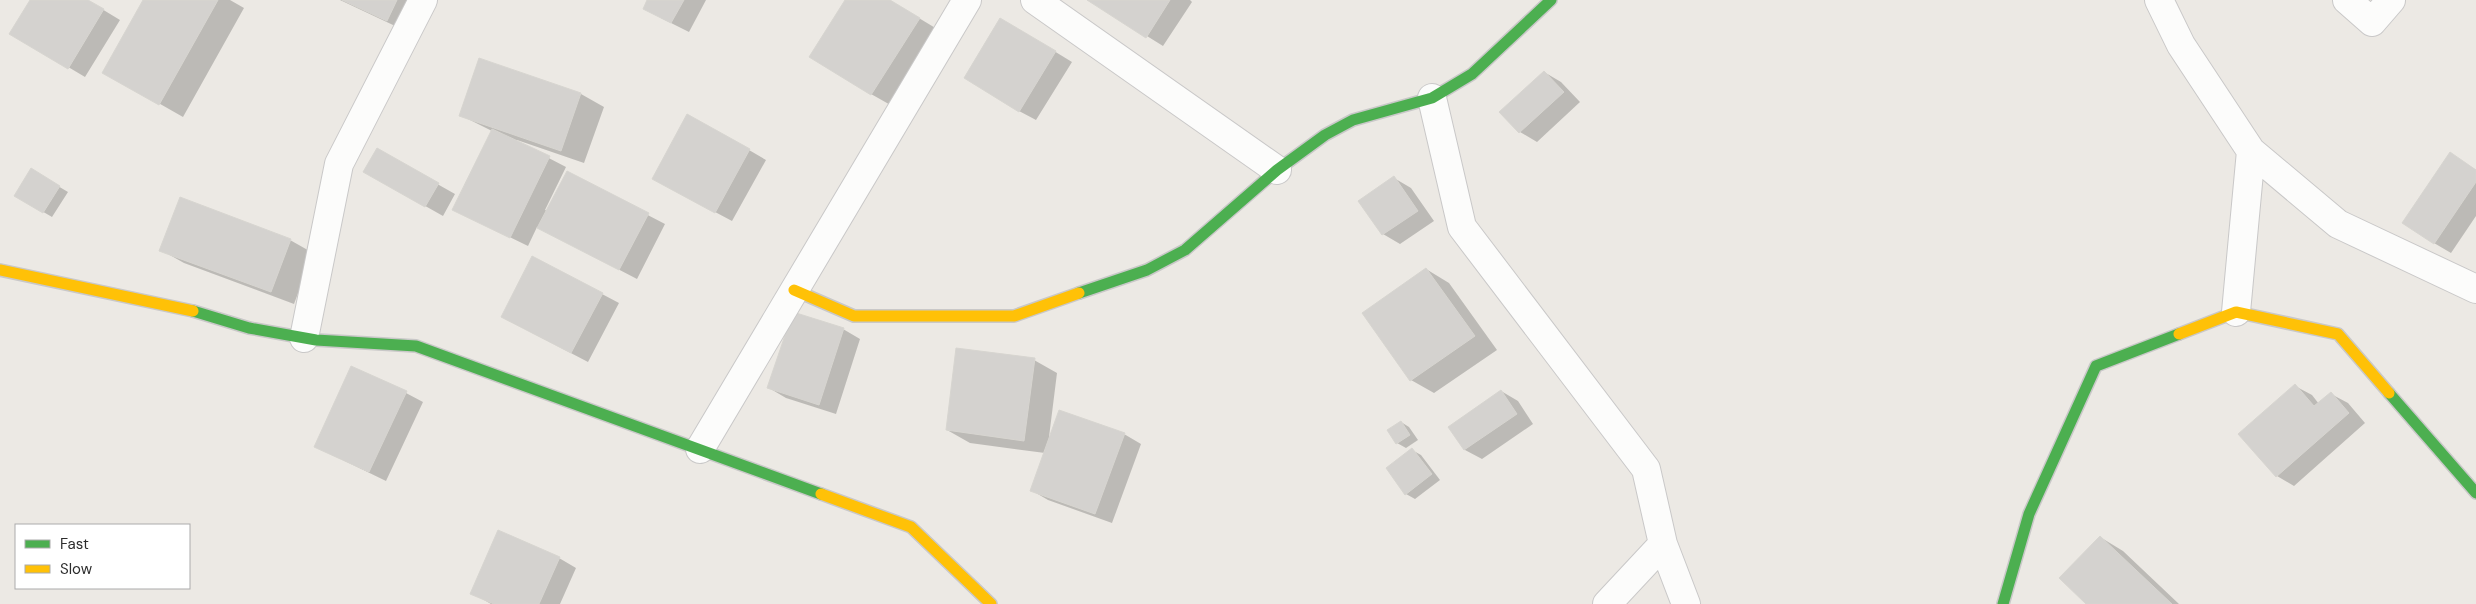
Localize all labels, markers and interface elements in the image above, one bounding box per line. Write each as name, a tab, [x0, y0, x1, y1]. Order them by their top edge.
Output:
legend	[15, 524, 190, 589]
text: Fast	[60, 534, 89, 554]
text: Slow	[60, 559, 93, 579]

